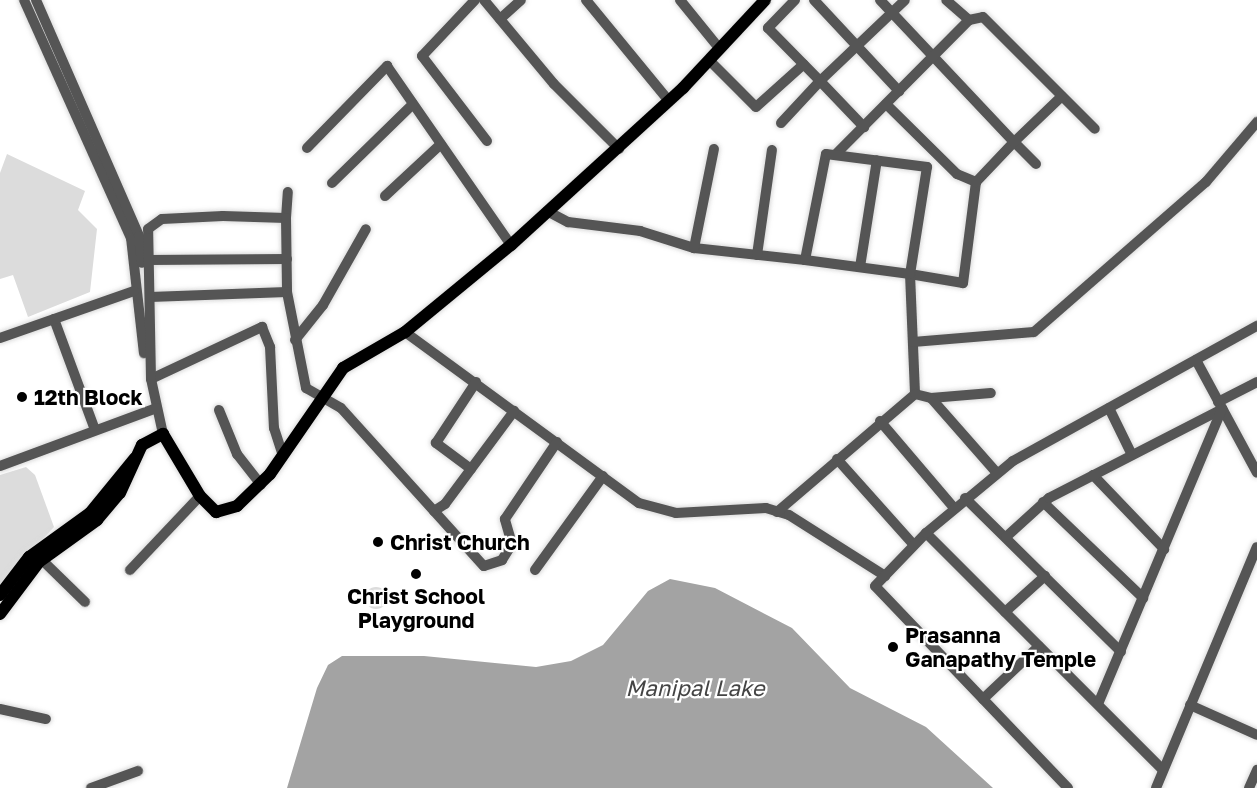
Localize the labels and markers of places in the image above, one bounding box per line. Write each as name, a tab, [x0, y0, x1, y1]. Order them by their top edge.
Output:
place label: 12th Block	[34, 384, 143, 410]
marker: 12th Block	[15, 390, 29, 404]
place label: Christ Church	[390, 529, 530, 555]
marker: Christ Church	[371, 535, 385, 549]
marker: Christ School Playground	[409, 567, 423, 581]
place label: Christ School Playground	[347, 583, 485, 633]
place label: Prasanna Ganapathy Temple	[905, 622, 1096, 672]
marker: Prasanna Ganapathy Temple	[886, 640, 900, 654]

